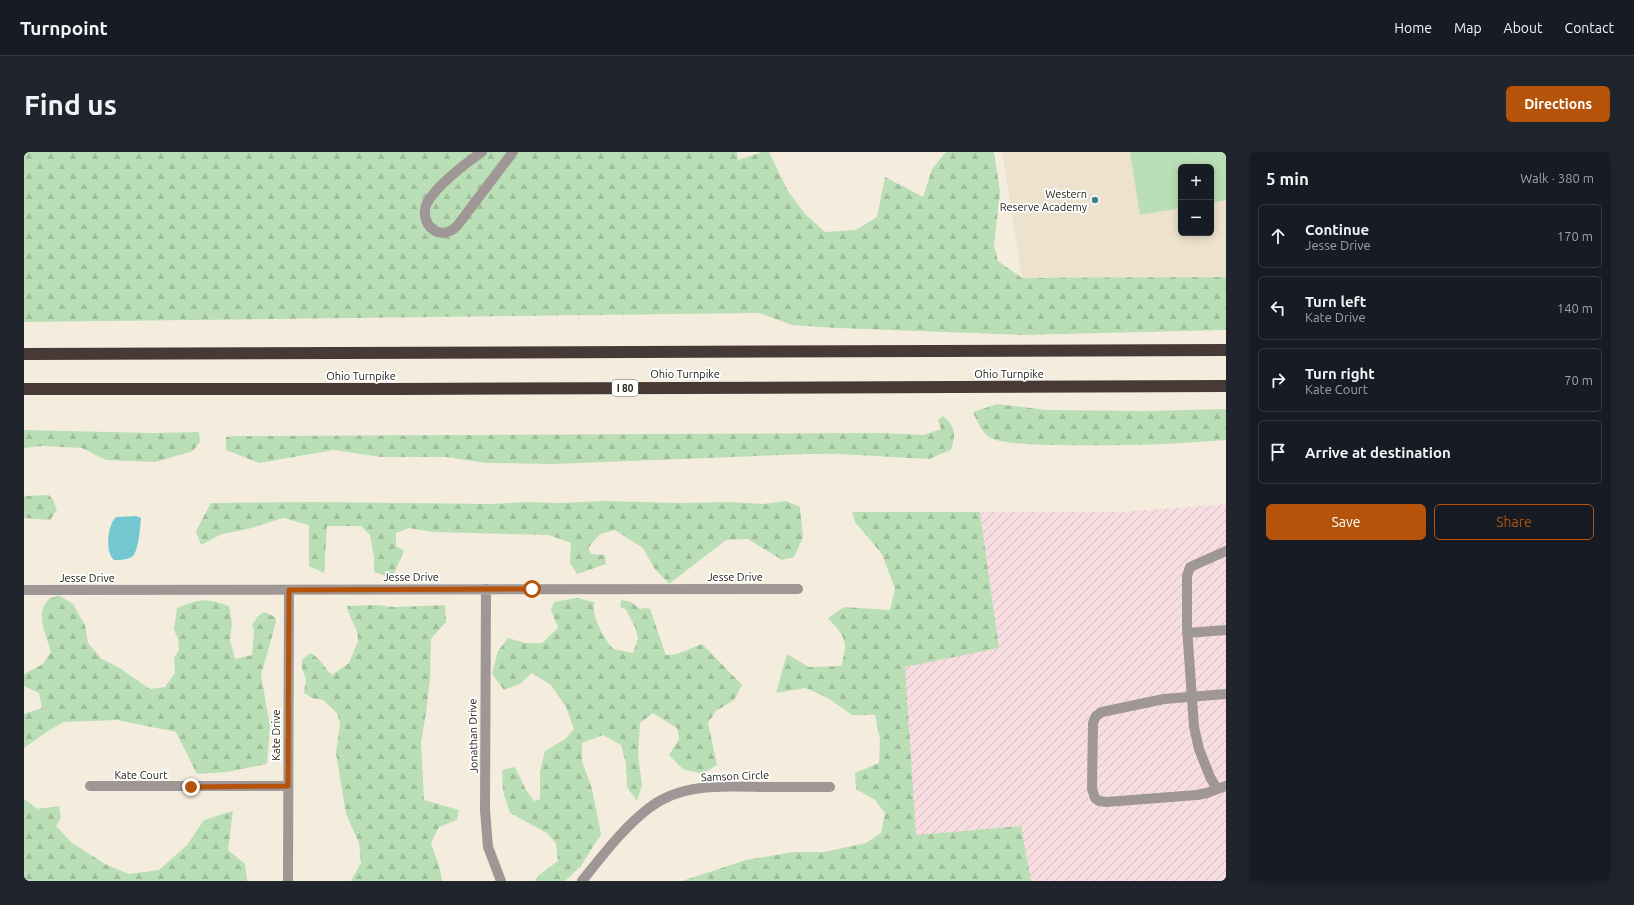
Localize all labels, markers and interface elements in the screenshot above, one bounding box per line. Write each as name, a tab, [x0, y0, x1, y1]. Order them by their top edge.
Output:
text: Turnpoint	[20, 17, 108, 39]
text: Home	[1394, 20, 1432, 36]
text: Map	[1454, 20, 1482, 36]
text: About	[1504, 20, 1543, 36]
text: Contact	[1565, 20, 1614, 36]
button: Directions	[1506, 86, 1610, 122]
text: Find us	[24, 89, 117, 120]
map controls	[1178, 164, 1214, 236]
button: +	[1178, 164, 1214, 200]
text: 5 min	[1266, 169, 1309, 188]
text: Walk · 380 m	[1520, 171, 1594, 185]
place label: Western Reserve Academy	[1000, 188, 1088, 213]
marker: Western Reserve Academy	[1090, 195, 1100, 205]
button: −	[1178, 200, 1214, 236]
text: Continue	[1305, 221, 1369, 238]
icon: ahead	[1267, 225, 1289, 247]
text: 170 m	[1557, 229, 1593, 243]
text: Jesse Drive	[1305, 238, 1371, 252]
text: Turn left	[1305, 293, 1366, 310]
icon: left	[1267, 297, 1289, 319]
text: 140 m	[1557, 301, 1593, 315]
text: Kate Drive	[1305, 310, 1366, 324]
text: Turn right	[1305, 365, 1375, 382]
street label: Ohio Turnpike	[650, 368, 720, 380]
street label: Ohio Turnpike	[974, 368, 1044, 380]
icon: right	[1267, 369, 1289, 391]
street label: Ohio Turnpike	[326, 370, 396, 382]
text: 70 m	[1564, 373, 1593, 387]
road number: I 80	[612, 380, 638, 396]
text: Kate Court	[1305, 382, 1368, 396]
icon: arrive	[1267, 441, 1289, 463]
text: Arrive at destination	[1305, 444, 1451, 461]
button: Save	[1266, 504, 1426, 540]
button: Share	[1434, 504, 1594, 540]
street label: Jesse Drive	[383, 571, 439, 583]
street label: Jesse Drive	[707, 571, 763, 583]
street label: Jesse Drive	[59, 572, 115, 584]
route start	[523, 580, 541, 598]
street label: Jonathan Drive	[466, 698, 480, 774]
street label: Kate Drive	[270, 709, 282, 761]
street label: Kate Court	[114, 769, 168, 781]
street label: Samson Circle	[701, 769, 769, 783]
route end	[182, 778, 200, 796]

